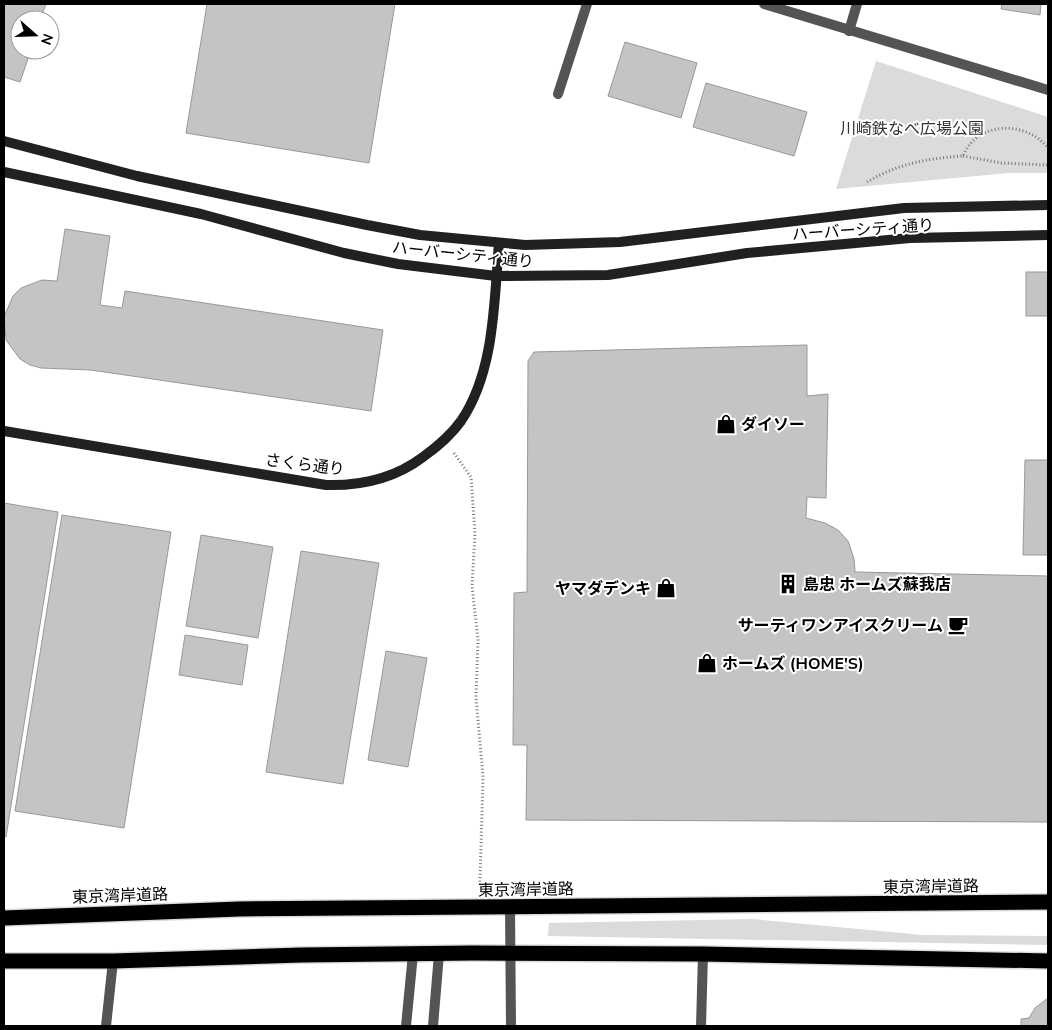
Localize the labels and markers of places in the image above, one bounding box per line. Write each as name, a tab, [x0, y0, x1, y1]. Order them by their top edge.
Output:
shop icon: ダイソー	[715, 413, 737, 435]
place label: ダイソー	[741, 414, 805, 436]
building icon: 島忠 ホームズ蘇我店	[777, 573, 799, 595]
place label: 島忠 ホームズ蘇我店	[803, 574, 951, 596]
shop icon: ヤマダデンキ	[655, 577, 677, 599]
place label: ヤマダデンキ	[555, 578, 651, 600]
cafe icon: サーティワンアイスクリーム	[947, 614, 969, 636]
place label: サーティワンアイスクリーム	[738, 615, 943, 637]
shop icon: ホームズ (HOME'S)	[696, 652, 718, 674]
place label: ホームズ (HOME'S)	[722, 653, 864, 675]

